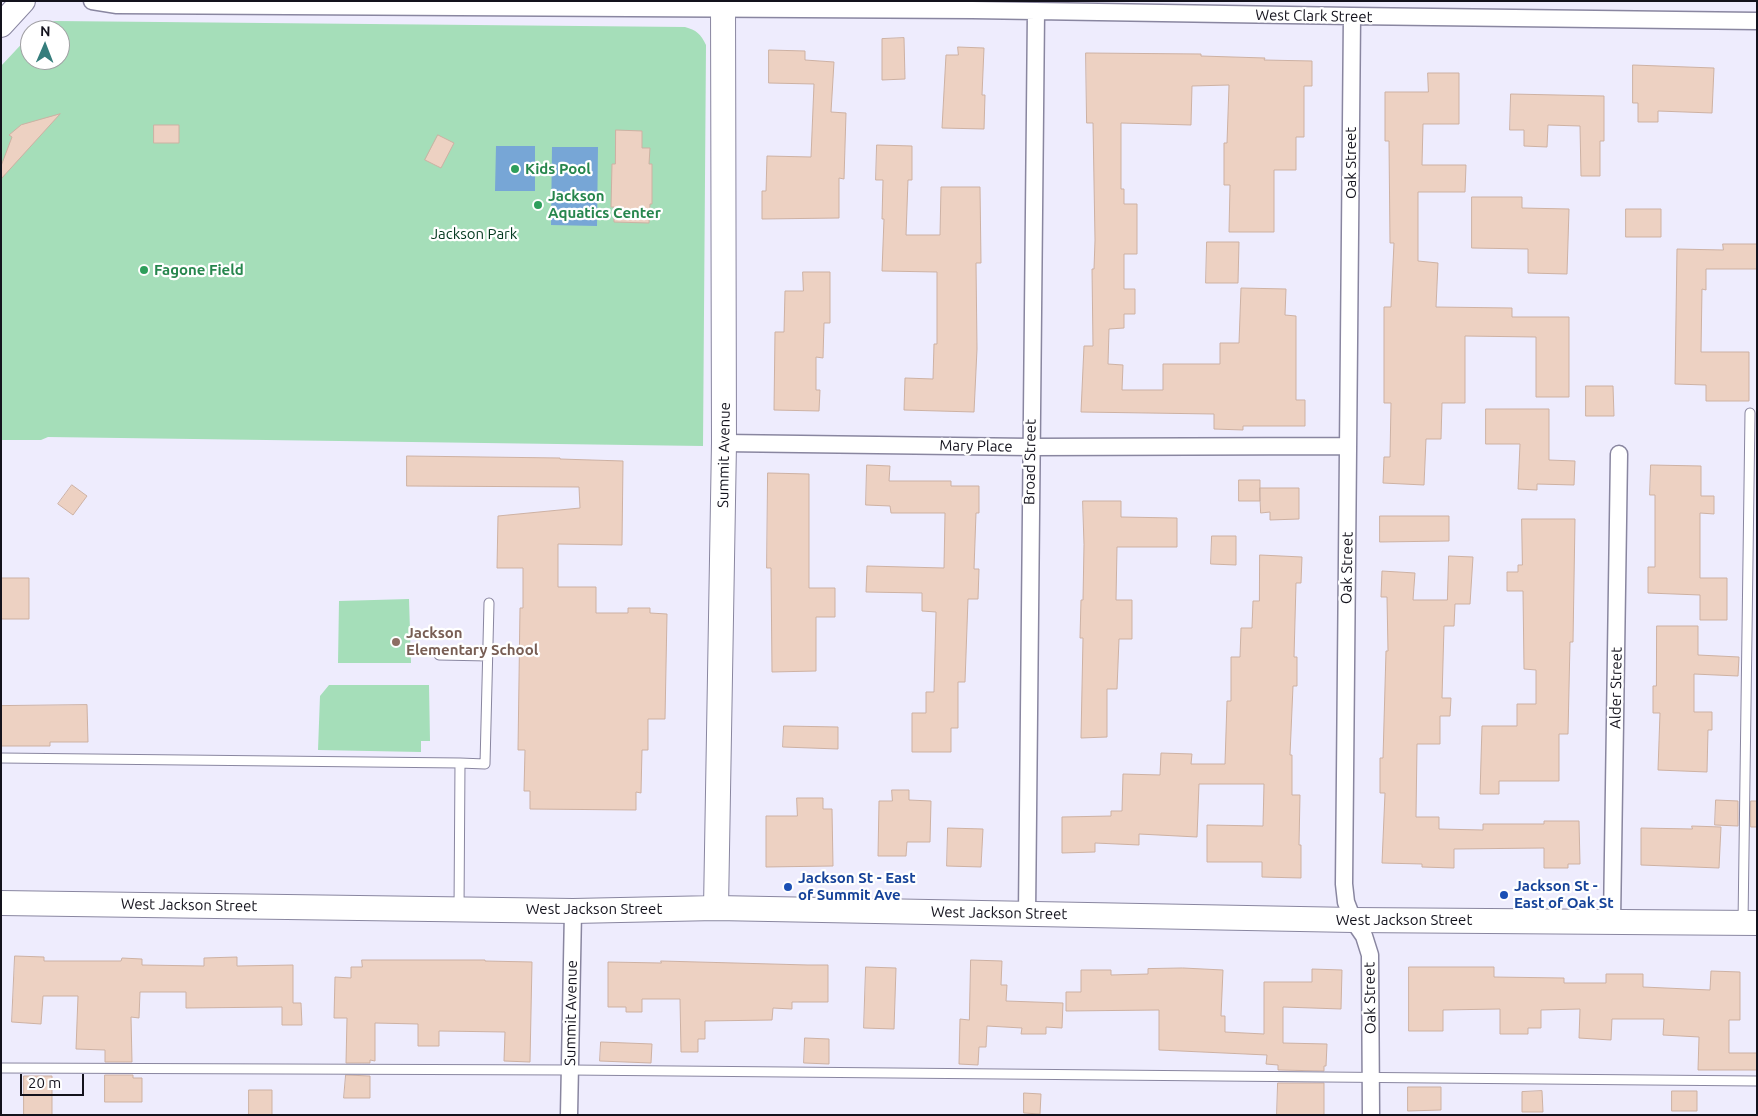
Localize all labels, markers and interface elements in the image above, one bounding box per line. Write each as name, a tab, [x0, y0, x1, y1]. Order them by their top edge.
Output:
street label: West Clark Street	[1255, 6, 1373, 26]
north arrow	[20, 20, 70, 70]
text: N	[40, 23, 51, 39]
street label: Oak Street	[1342, 127, 1360, 199]
place label: Kids Pool	[525, 160, 591, 178]
marker: Kids Pool	[509, 163, 521, 175]
place label: Jackson Aquatics Center	[548, 187, 661, 222]
marker: Jackson Aquatics Center	[532, 199, 544, 211]
park label: Jackson Park	[431, 225, 517, 243]
place label: Fagone Field	[154, 261, 244, 279]
marker: Fagone Field	[138, 264, 150, 276]
street label: Summit Avenue	[714, 402, 734, 508]
street label: Broad Street	[1020, 419, 1040, 505]
street label: Mary Place	[939, 436, 1013, 456]
street label: Oak Street	[1337, 532, 1357, 604]
place label: Jackson Elementary School	[406, 624, 538, 659]
marker: Jackson Elementary School	[390, 636, 402, 648]
street label: Alder Street	[1606, 647, 1626, 729]
place label: Jackson St - East of Summit Ave	[798, 869, 916, 904]
place label: Jackson St - East of Oak St	[1514, 877, 1614, 912]
marker: Jackson St - East of Summit Ave	[782, 881, 794, 893]
marker: Jackson St - East of Oak St	[1498, 889, 1510, 901]
street label: West Jackson Street	[121, 895, 257, 915]
street label: West Jackson Street	[526, 900, 662, 918]
street label: West Jackson Street	[931, 903, 1067, 923]
street label: West Jackson Street	[1336, 911, 1472, 929]
street label: Summit Avenue	[561, 960, 581, 1066]
street label: Oak Street	[1360, 962, 1380, 1034]
scale bar	[22, 1064, 86, 1096]
text: 20 m	[28, 1074, 61, 1091]

